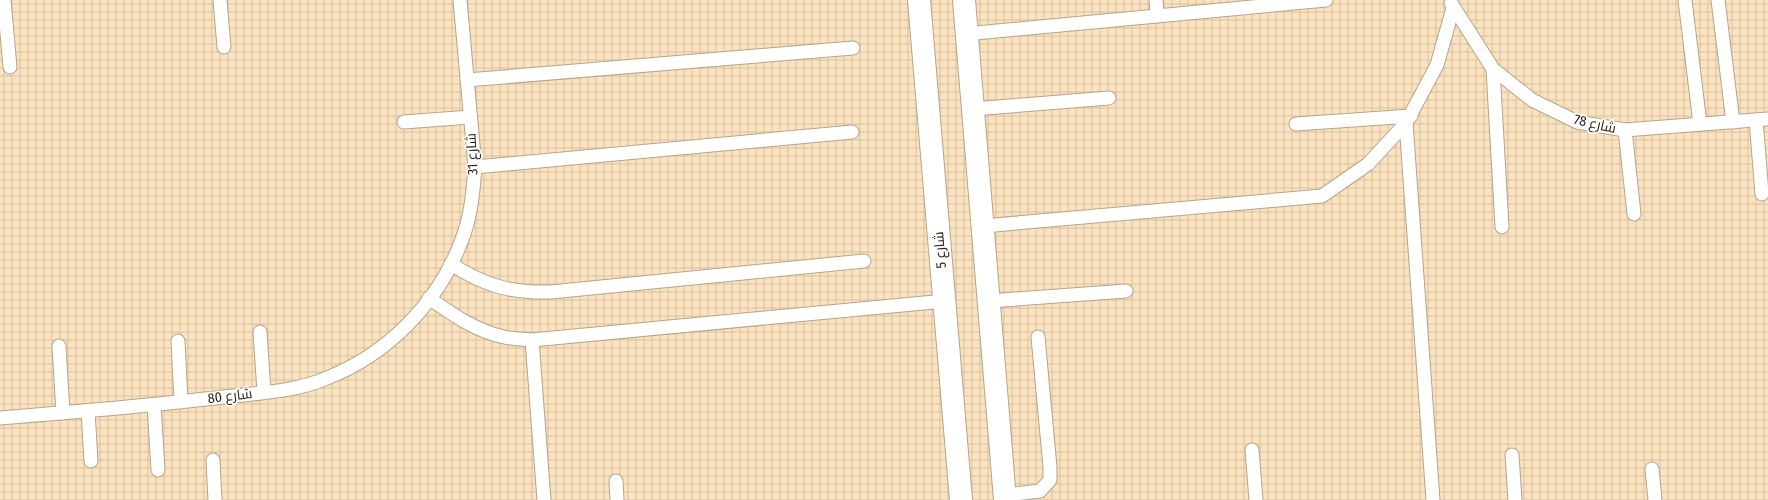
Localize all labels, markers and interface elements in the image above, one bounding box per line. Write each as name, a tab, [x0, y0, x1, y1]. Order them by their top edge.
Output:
street label: شارع 78	[1572, 111, 1618, 137]
street label: شارع 31	[462, 133, 482, 175]
street label: شارع 5	[930, 231, 950, 269]
street label: شارع 80	[207, 385, 253, 407]

